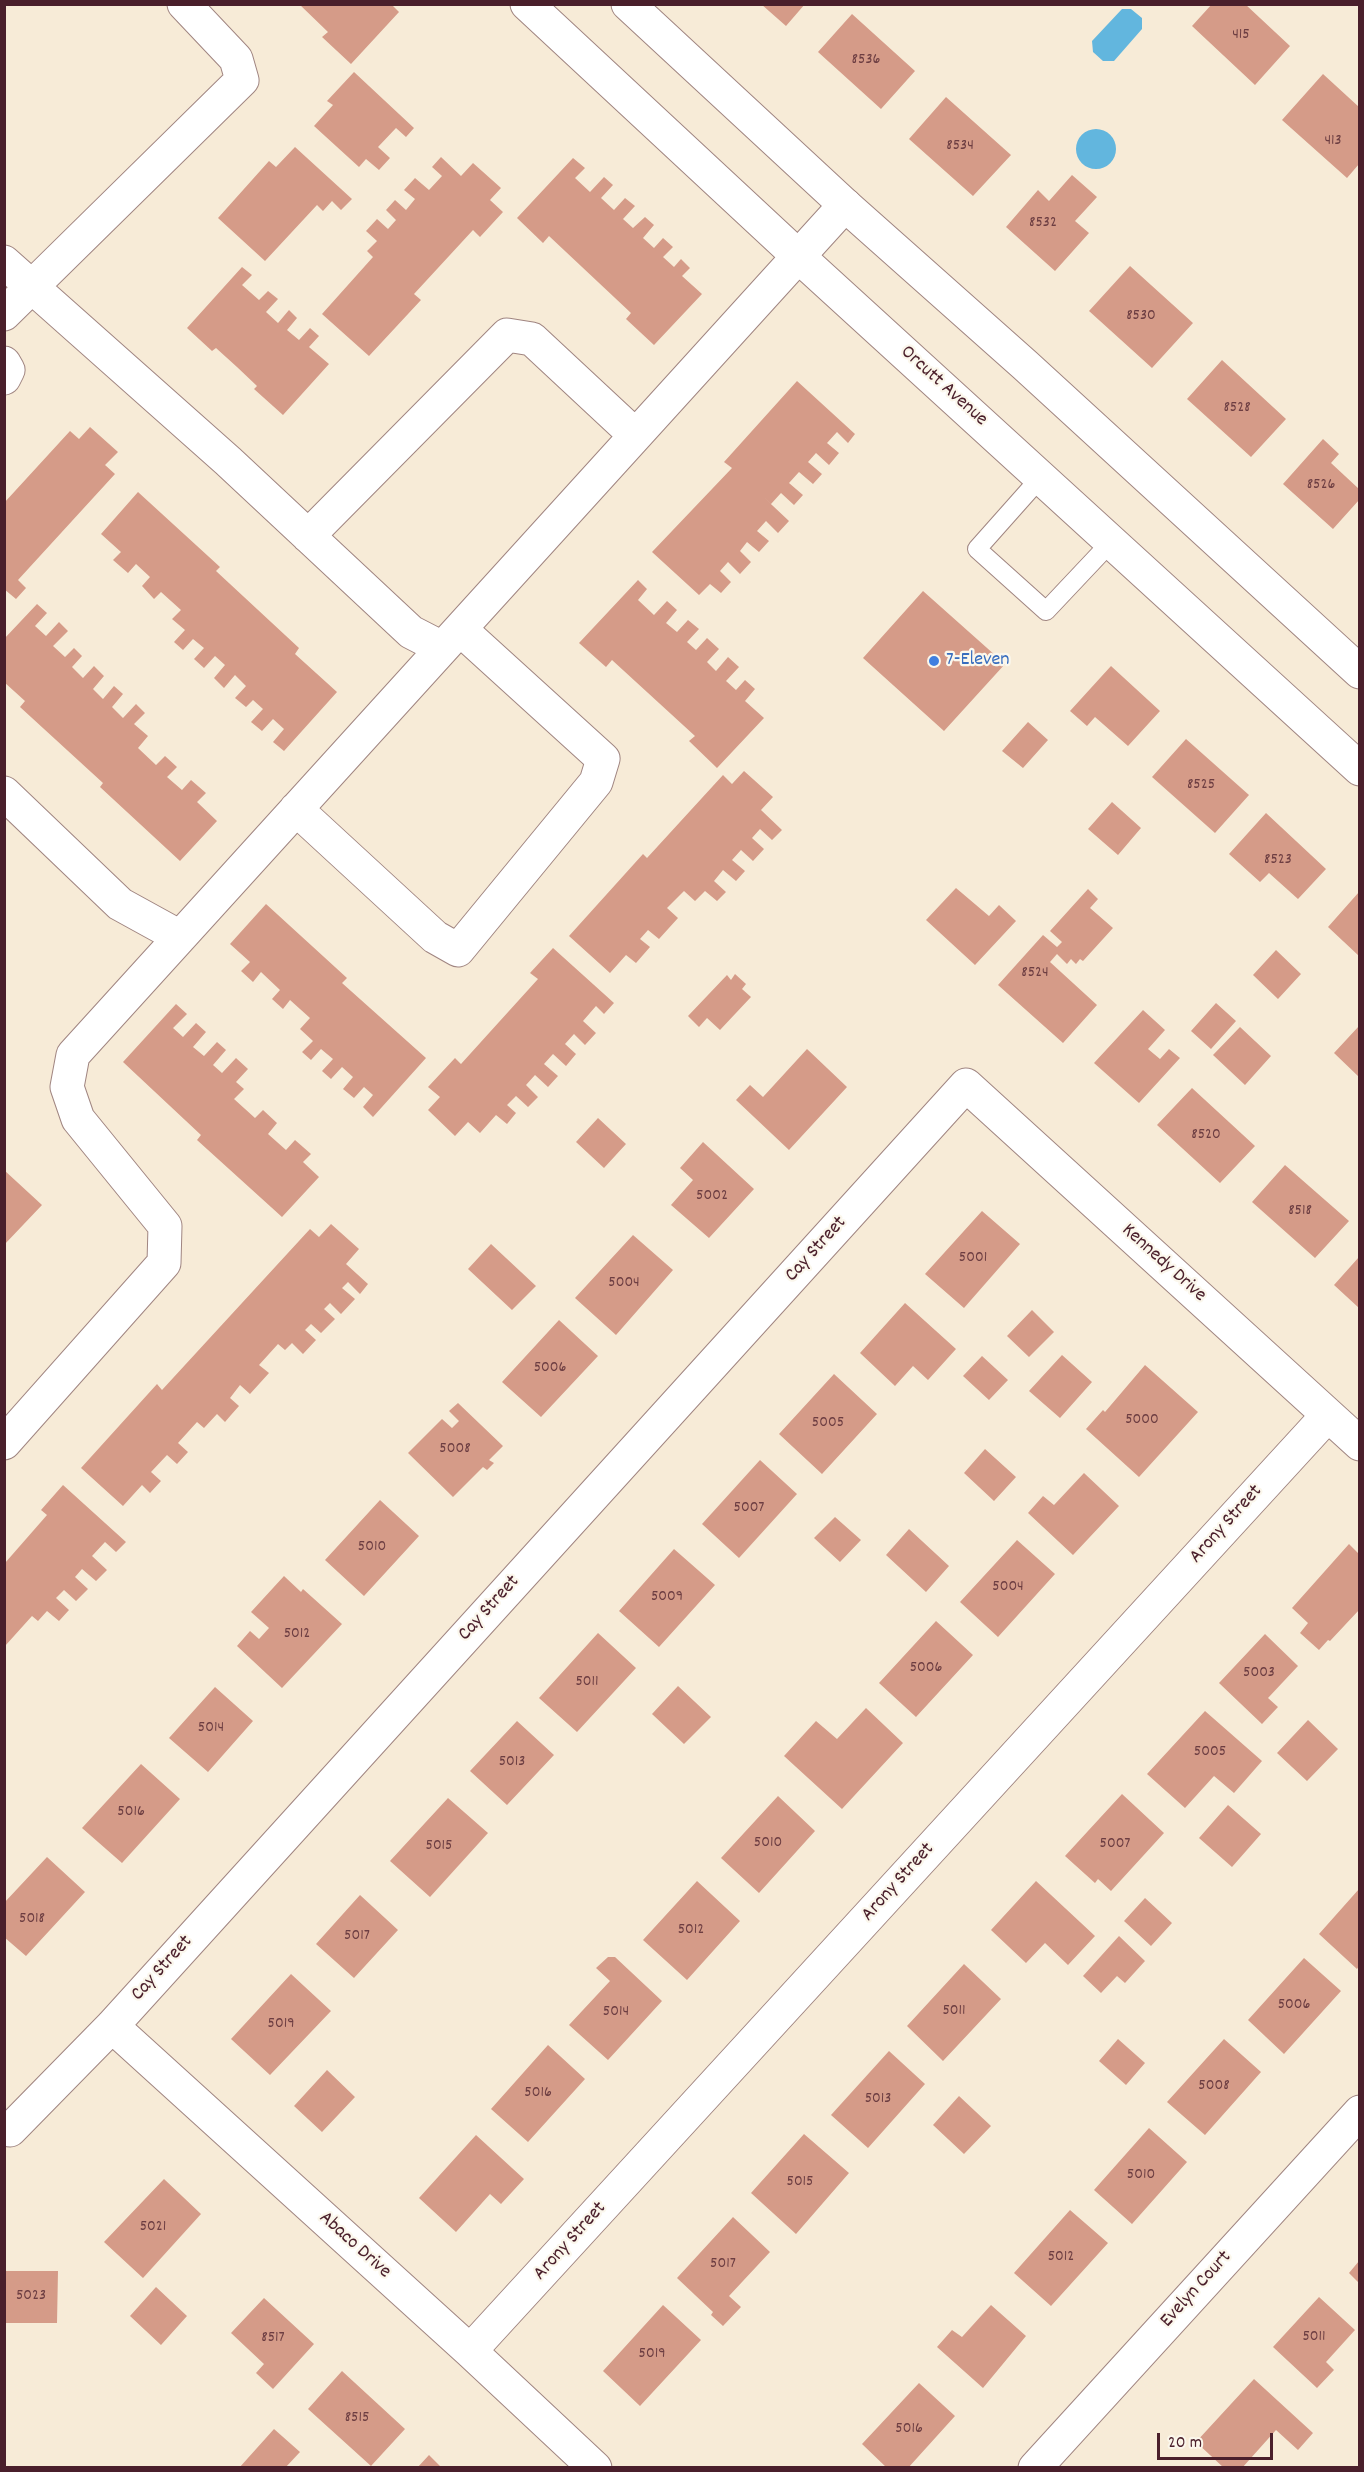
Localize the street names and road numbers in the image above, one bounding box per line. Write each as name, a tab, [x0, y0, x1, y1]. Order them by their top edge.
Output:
street label: Orcutt Avenue	[894, 341, 992, 433]
street label: Cay Street	[781, 1212, 853, 1288]
street label: Kennedy Drive	[1116, 1220, 1210, 1308]
street label: Arony Street	[1185, 1481, 1269, 1569]
street label: Cay Street	[454, 1571, 526, 1647]
street label: Arony Street	[857, 1839, 941, 1927]
street label: Cay Street	[127, 1931, 199, 2007]
street label: Arony Street	[529, 2198, 613, 2286]
street label: Abaco Drive	[313, 2207, 395, 2285]
street label: Evelyn Court	[1156, 2247, 1238, 2333]

